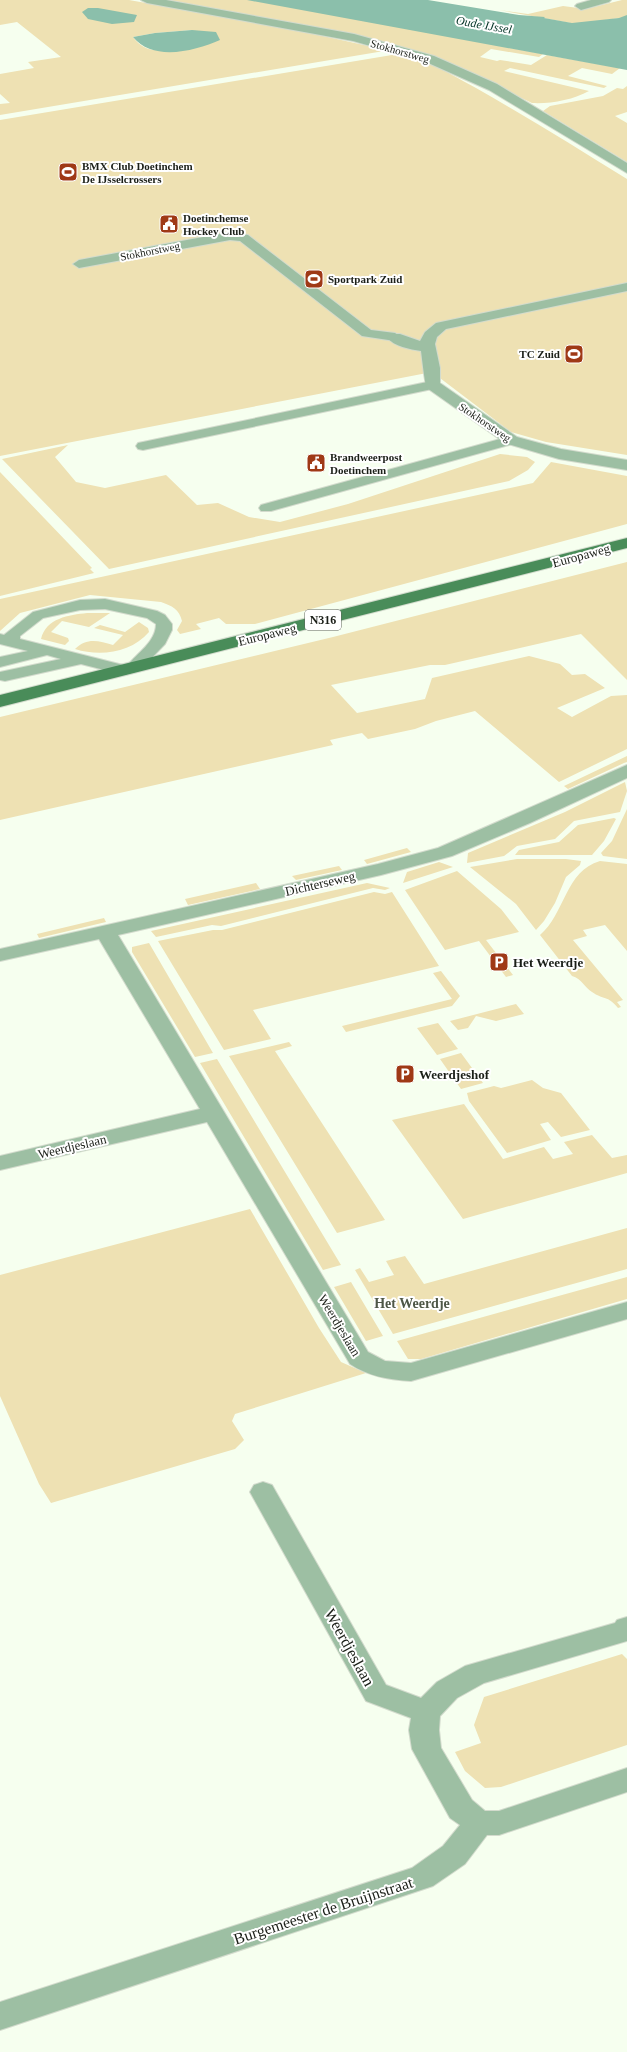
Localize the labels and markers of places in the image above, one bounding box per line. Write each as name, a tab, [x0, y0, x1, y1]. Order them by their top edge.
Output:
place label: BMX Club Doetinchem De IJsselcrossers	[82, 160, 193, 185]
sports icon: BMX Club Doetinchem De IJsselcrossers	[57, 161, 79, 183]
place label: Doetinchemse Hockey Club	[183, 212, 248, 237]
public building icon: Doetinchemse Hockey Club	[158, 213, 180, 235]
sports icon: Sportpark Zuid	[303, 268, 325, 290]
place label: Sportpark Zuid	[328, 273, 402, 285]
sports icon: TC Zuid	[563, 343, 585, 365]
place label: TC Zuid	[519, 348, 560, 360]
place label: Brandweerpost Doetinchem	[330, 451, 402, 476]
public building icon: Brandweerpost Doetinchem	[305, 452, 327, 474]
parking icon: Het Weerdje	[488, 951, 510, 973]
place label: Het Weerdje	[513, 955, 583, 970]
parking icon: Weerdjeshof	[394, 1063, 416, 1085]
place label: Weerdjeshof	[419, 1067, 490, 1082]

